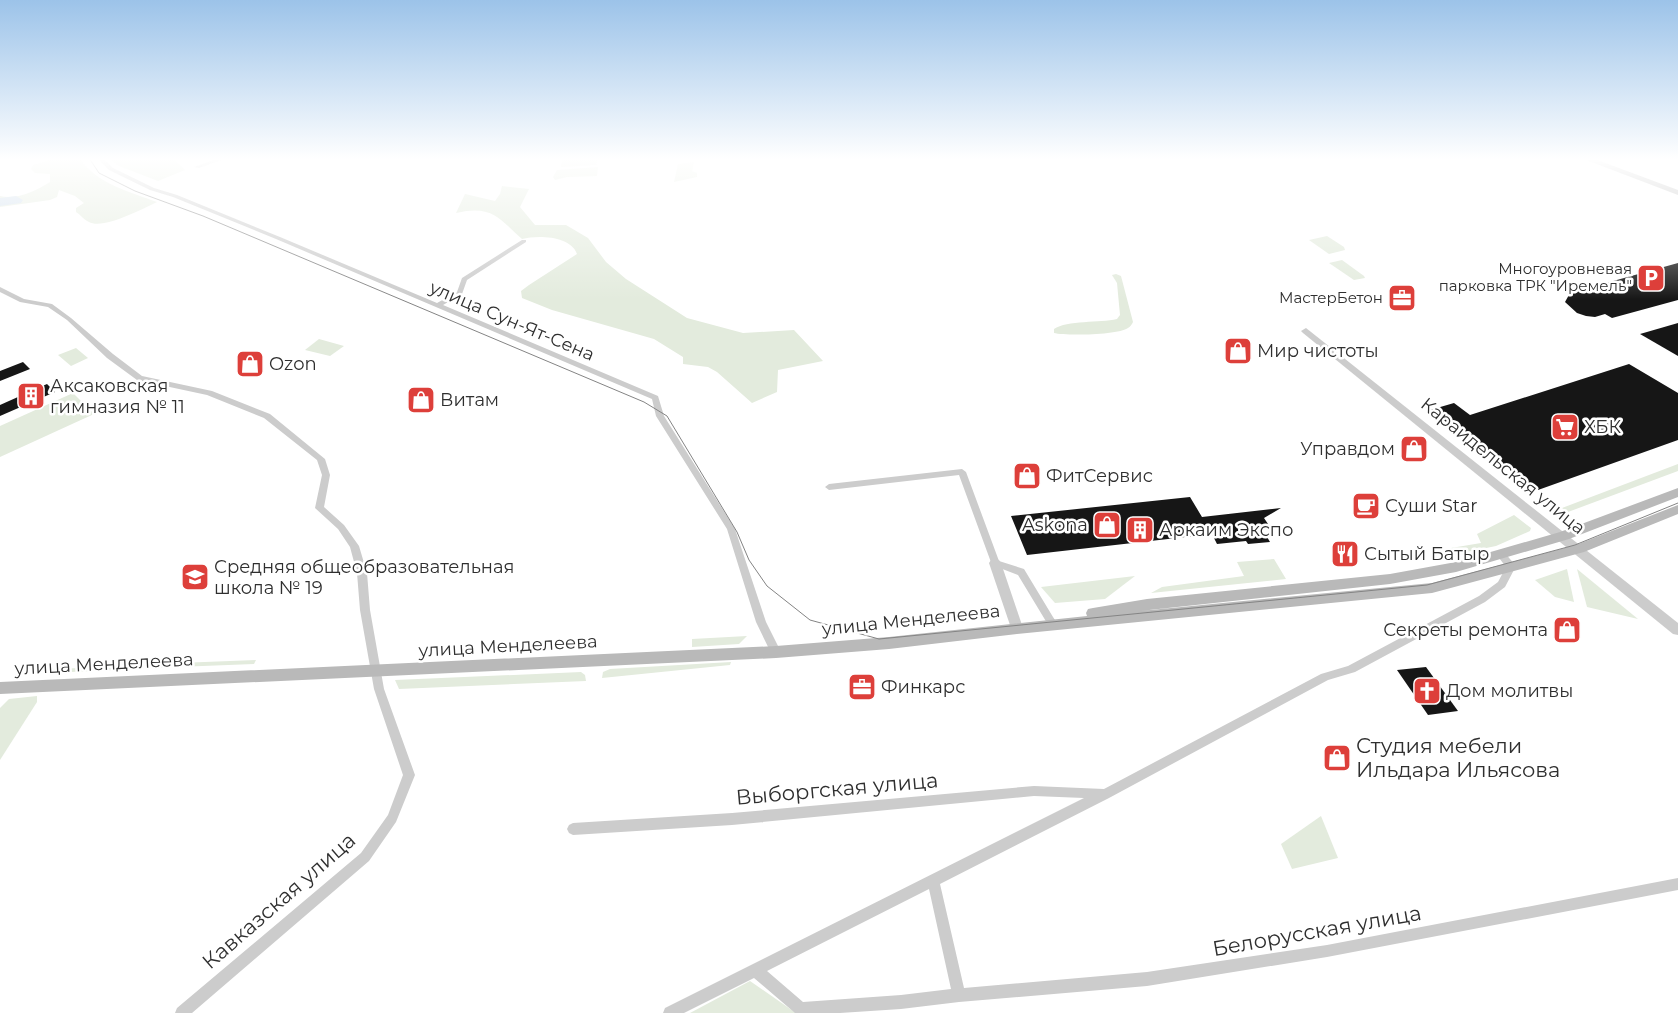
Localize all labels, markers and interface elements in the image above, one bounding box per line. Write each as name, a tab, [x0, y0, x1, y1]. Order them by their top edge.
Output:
place label: Многоуровневая парковка ТРК "Иремель"	[1439, 259, 1632, 295]
parking icon: Многоуровневая парковка ТРК "Иремель"	[1636, 263, 1666, 293]
street label: улица Сун-Ят-Сена	[425, 276, 598, 366]
office icon: МастерБетон	[1387, 283, 1417, 313]
place label: МастерБетон	[1279, 288, 1383, 307]
shop icon: Мир чистоты	[1223, 336, 1253, 366]
place label: Мир чистоты	[1257, 340, 1379, 362]
shop icon: Ozon	[235, 349, 265, 379]
place label: Ozon	[269, 353, 317, 375]
place label: Аксаковская гимназия № 11	[50, 375, 185, 418]
building icon: Аксаковская гимназия № 11	[16, 381, 46, 411]
shop icon: Витам	[406, 385, 436, 415]
place label: Витам	[440, 389, 499, 411]
street label: Караидельская улица	[1416, 393, 1590, 539]
supermarket icon: ХБК	[1550, 412, 1580, 442]
place label: ХБК	[1584, 416, 1621, 438]
shop icon: Управдом	[1399, 434, 1429, 464]
place label: Управдом	[1300, 438, 1395, 460]
shop icon: ФитСервис	[1012, 461, 1042, 491]
place label: ФитСервис	[1046, 465, 1153, 487]
cafe icon: Суши Star	[1351, 491, 1381, 521]
place label: Суши Star	[1385, 495, 1478, 517]
shop icon: Askona	[1092, 510, 1122, 540]
place label: Askona	[1022, 514, 1088, 536]
building icon: Аркаим Экспо	[1125, 515, 1155, 545]
place label: Аркаим Экспо	[1159, 519, 1293, 541]
restaurant icon: Сытый Батыр	[1330, 539, 1360, 569]
place label: Сытый Батыр	[1364, 543, 1489, 565]
place label: Средняя общеобразовательная школа № 19	[214, 556, 514, 599]
school or university icon: Средняя общеобразовательная школа № 19	[180, 562, 210, 592]
street label: улица Менделеева	[820, 600, 1001, 640]
shop icon: Секреты ремонта	[1552, 615, 1582, 645]
place label: Секреты ремонта	[1383, 619, 1548, 641]
street label: улица Менделеева	[417, 630, 598, 662]
street label: улица Менделеева	[13, 648, 194, 680]
office icon: Финкарс	[847, 672, 877, 702]
place label: Финкарс	[881, 676, 965, 698]
church icon: Дом молитвы	[1412, 676, 1442, 706]
place label: Дом молитвы	[1446, 680, 1573, 702]
place label: Студия мебели Ильдара Ильясова	[1356, 733, 1560, 782]
shop icon: Студия мебели Ильдара Ильясова	[1322, 743, 1352, 773]
street label: Выборгская улица	[735, 767, 939, 810]
street label: Кавказская улица	[197, 827, 360, 974]
street label: Белорусская улица	[1211, 900, 1423, 961]

